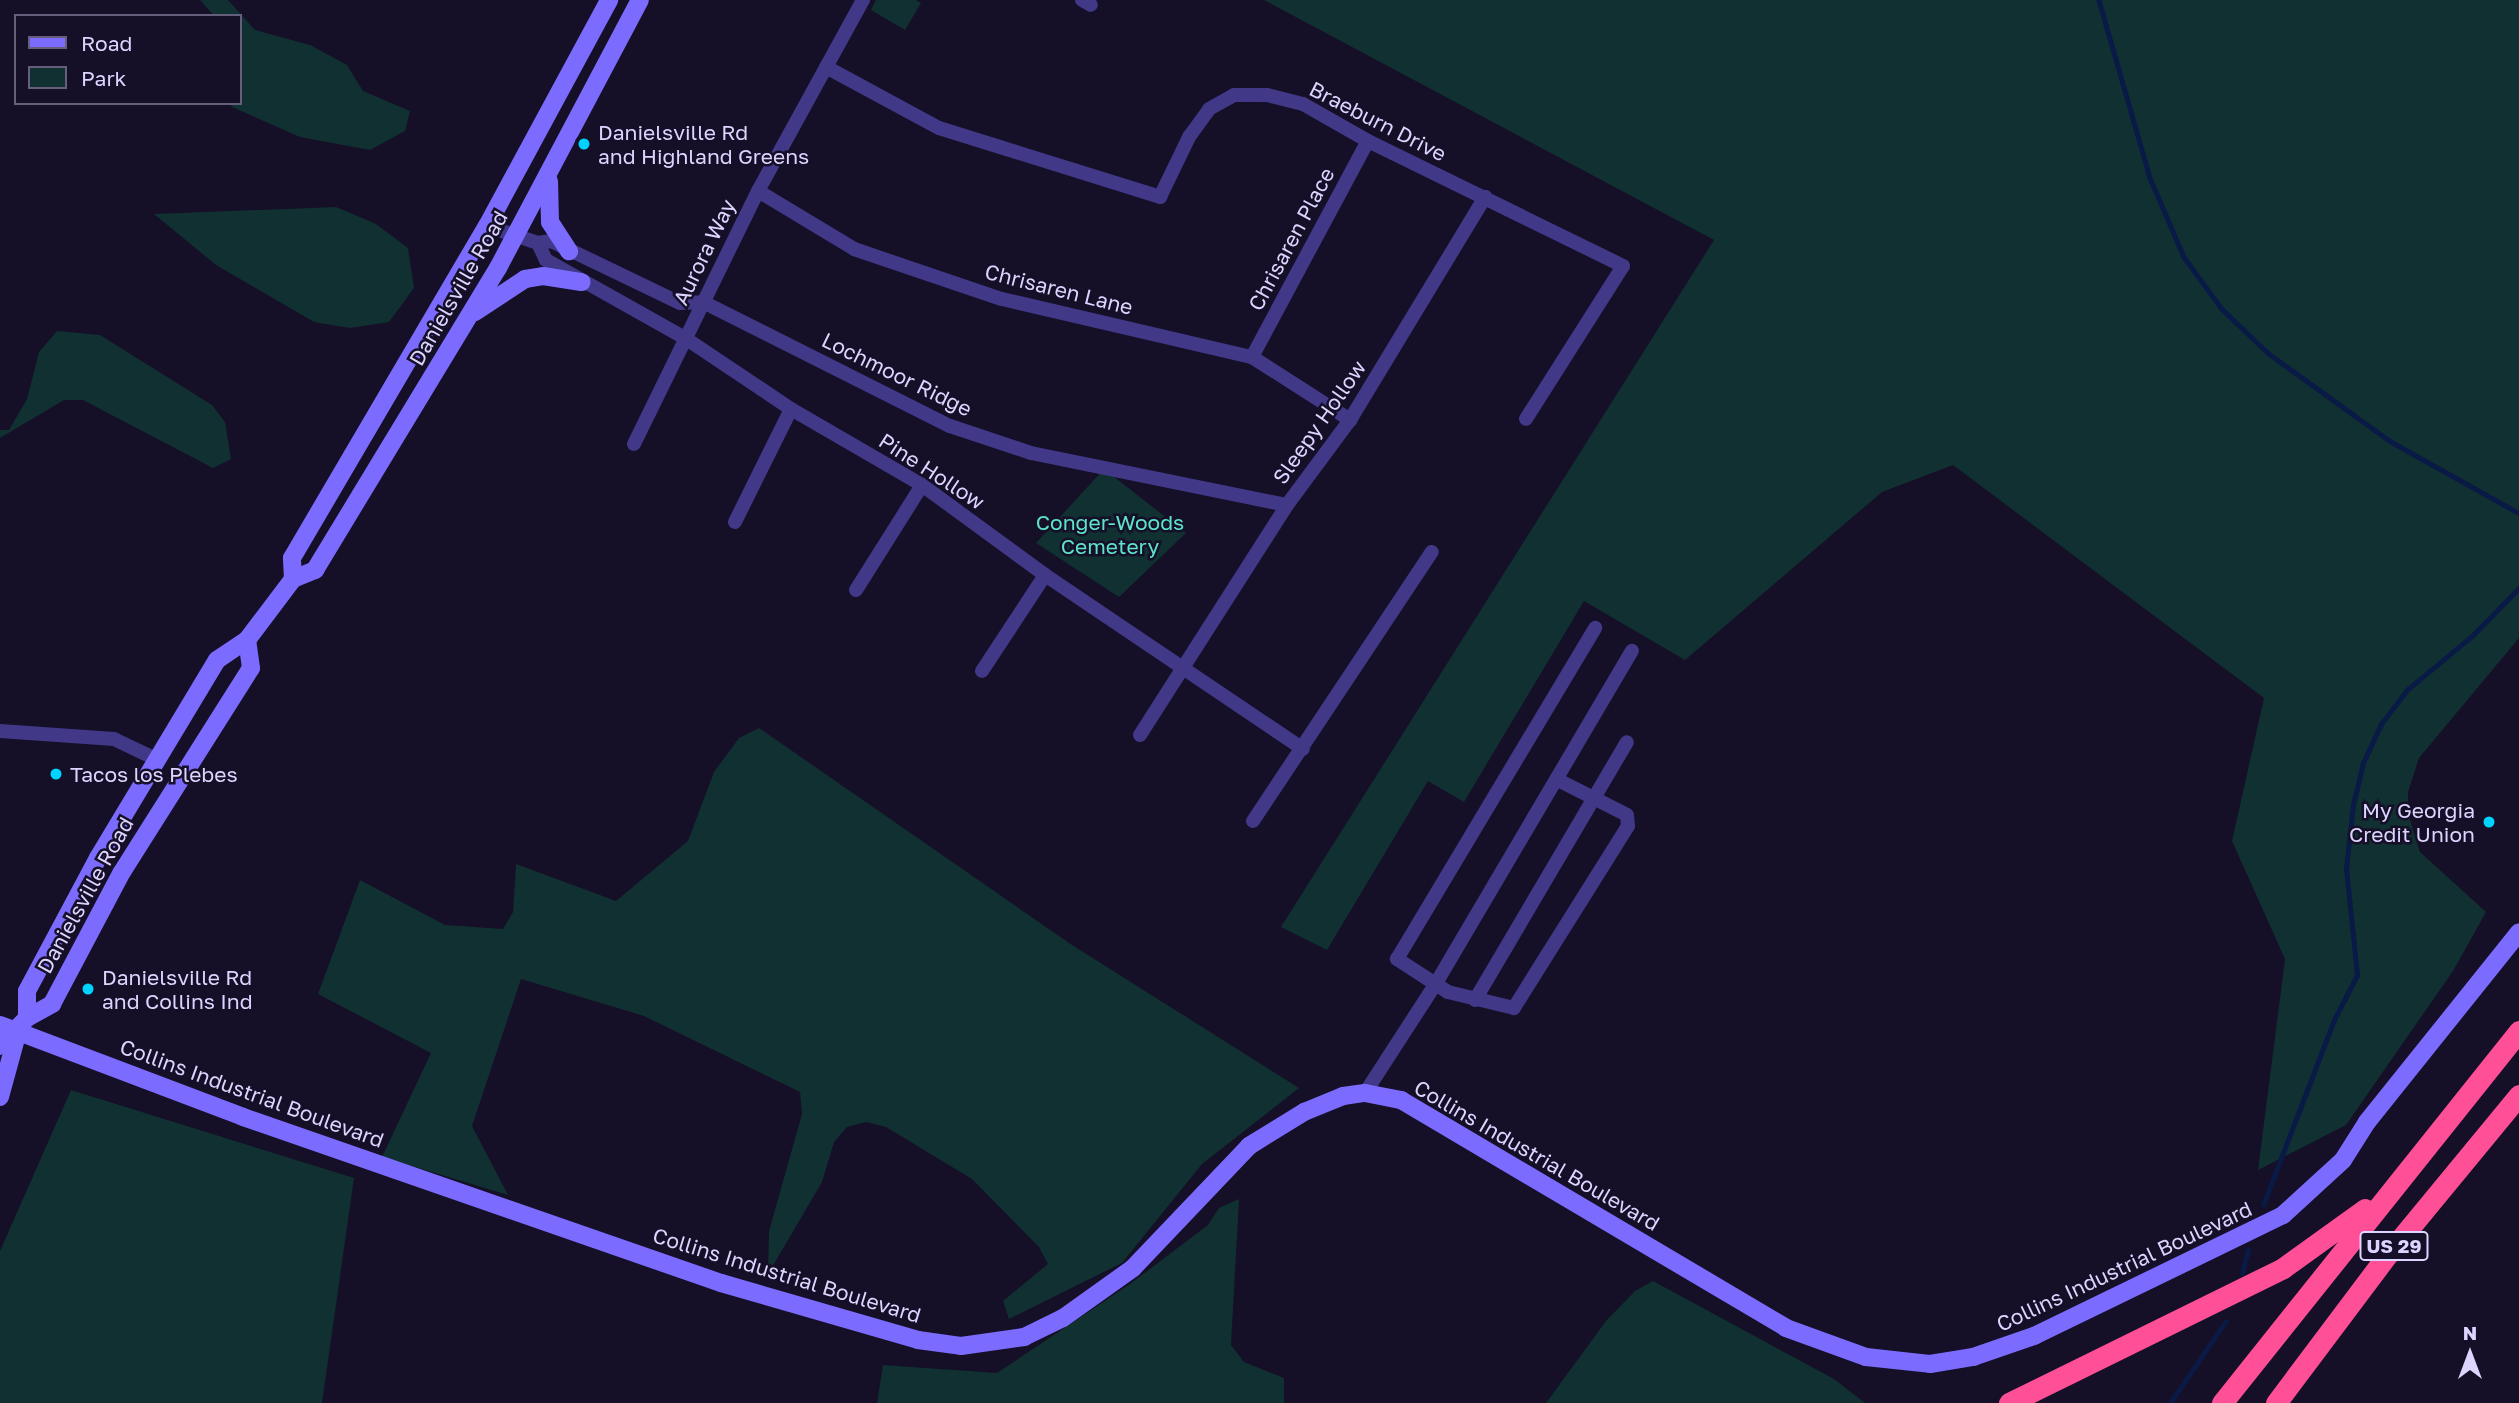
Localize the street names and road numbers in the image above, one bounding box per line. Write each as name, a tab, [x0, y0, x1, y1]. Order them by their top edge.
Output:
street label: Braeburn Drive	[1305, 76, 1451, 166]
street label: Chrisaren Place	[1243, 163, 1339, 315]
street label: Aurora Way	[668, 195, 740, 309]
street label: Danielsville Road	[403, 206, 513, 370]
street label: Chrisaren Lane	[982, 258, 1136, 320]
street label: Lochmoor Ridge	[818, 327, 976, 421]
street label: Sleepy Hollow	[1267, 355, 1371, 489]
street label: Pine Hollow	[874, 428, 990, 514]
street label: Danielsville Road	[32, 813, 138, 977]
street label: Collins Industrial Boulevard	[117, 1033, 387, 1153]
street label: Collins Industrial Boulevard	[1410, 1074, 1664, 1236]
street label: Collins Industrial Boulevard	[1992, 1196, 2256, 1336]
street label: Collins Industrial Boulevard	[650, 1222, 924, 1328]
road number: US 29	[2359, 1230, 2429, 1262]

